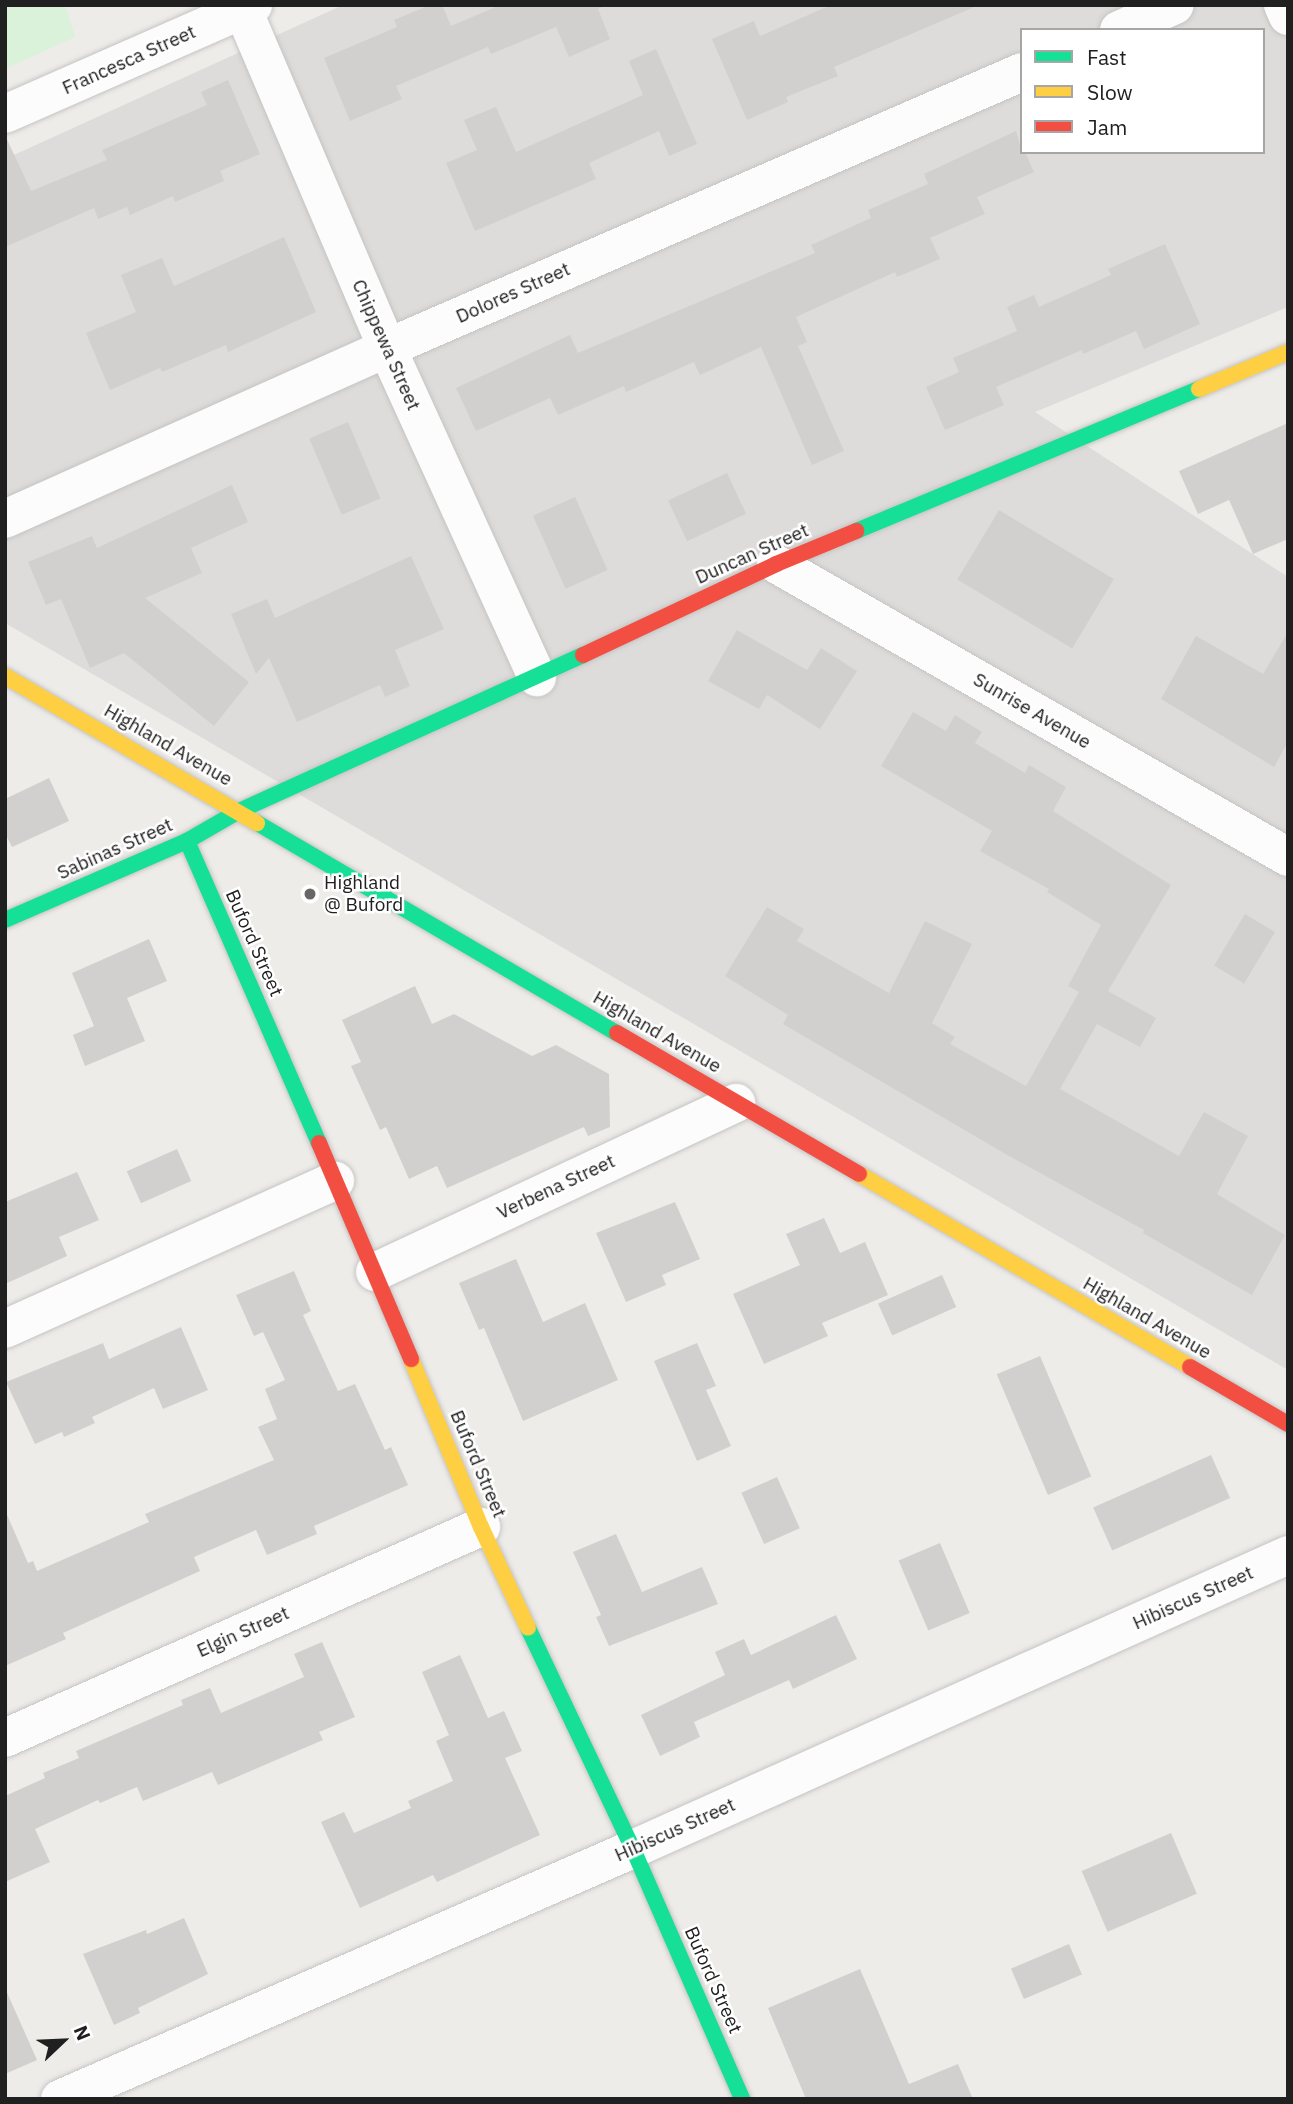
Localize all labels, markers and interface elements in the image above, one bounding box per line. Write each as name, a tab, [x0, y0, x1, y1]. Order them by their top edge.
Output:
street label: Francesca Street	[59, 20, 199, 100]
legend	[1020, 28, 1265, 154]
text: Fast	[1087, 43, 1127, 71]
text: Slow	[1087, 78, 1133, 106]
text: Jam	[1087, 113, 1127, 141]
street label: Dolores Street	[452, 258, 574, 328]
street label: Chippewa Street	[347, 276, 425, 414]
street label: Duncan Street	[692, 519, 812, 589]
street label: Sunrise Avenue	[969, 668, 1095, 754]
street label: Highland Avenue	[100, 699, 236, 791]
street label: Sabinas Street	[54, 813, 176, 885]
place label: Highland @ Buford	[324, 872, 403, 916]
street label: Buford Street	[220, 886, 288, 1000]
marker: Highland @ Buford	[302, 886, 318, 902]
street label: Highland Avenue	[589, 986, 725, 1078]
street label: Verbena Street	[493, 1150, 619, 1224]
street label: Highland Avenue	[1079, 1272, 1215, 1364]
street label: Buford Street	[445, 1407, 511, 1521]
street label: Hibiscus Street	[1129, 1561, 1257, 1635]
street label: Elgin Street	[193, 1602, 293, 1662]
street label: Hibiscus Street	[611, 1793, 739, 1867]
street label: Buford Street	[679, 1923, 747, 2037]
north arrow	[28, 2006, 98, 2076]
text: N	[69, 2022, 96, 2044]

